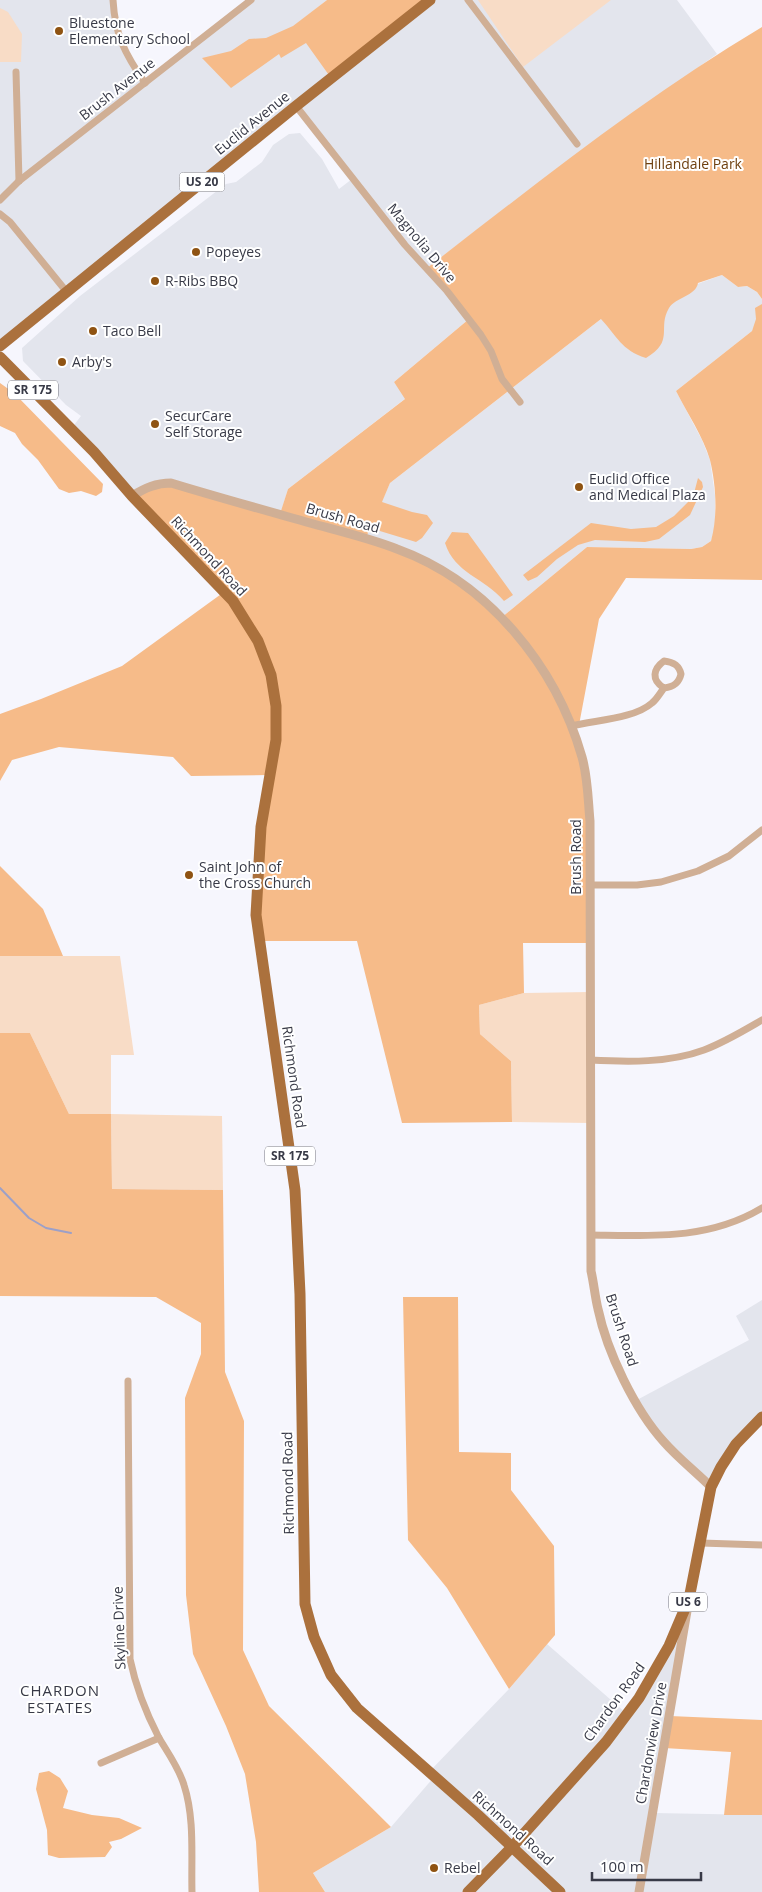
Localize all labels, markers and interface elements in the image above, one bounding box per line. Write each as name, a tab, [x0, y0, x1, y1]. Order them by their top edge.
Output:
place label: Bluestone Elementary School	[69, 13, 190, 48]
marker: Bluestone Elementary School	[53, 25, 65, 37]
street label: Brush Avenue	[75, 53, 158, 124]
street label: Euclid Avenue	[210, 86, 293, 159]
park label: Hillandale Park	[644, 154, 743, 173]
road number: US 20	[180, 172, 224, 192]
street label: Magnolia Drive	[384, 199, 461, 286]
place label: Popeyes	[206, 242, 261, 261]
marker: Popeyes	[190, 246, 202, 258]
place label: R-Ribs BBQ	[165, 271, 238, 290]
marker: R-Ribs BBQ	[149, 275, 161, 287]
place label: Taco Bell	[103, 321, 161, 340]
marker: Taco Bell	[87, 325, 99, 337]
place label: Arby's	[72, 352, 112, 371]
marker: Arby's	[56, 356, 68, 368]
road number: SR 175	[8, 380, 58, 400]
place label: SecurCare Self Storage	[165, 406, 243, 441]
marker: SecurCare Self Storage	[149, 418, 161, 430]
place label: Euclid Office and Medical Plaza	[589, 469, 706, 504]
marker: Euclid Office and Medical Plaza	[573, 481, 585, 493]
street label: Brush Road	[304, 498, 382, 537]
street label: Richmond Road	[167, 511, 251, 600]
street label: Brush Road	[566, 819, 585, 895]
place label: Saint John of the Cross Church	[199, 857, 311, 892]
marker: Saint John of the Cross Church	[183, 869, 195, 881]
street label: Richmond Road	[278, 1025, 311, 1129]
road number: SR 175	[265, 1146, 315, 1166]
street label: Brush Road	[602, 1291, 643, 1369]
street label: Richmond Road	[277, 1431, 298, 1535]
street label: Skyline Drive	[108, 1586, 129, 1670]
road number: US 6	[669, 1592, 707, 1611]
street label: Chardon Road	[578, 1658, 649, 1745]
district label: CHARDON ESTATES	[20, 1680, 100, 1717]
street label: Chardonview Drive	[630, 1680, 671, 1805]
street label: Richmond Road	[469, 1786, 558, 1869]
scale bar	[592, 1850, 701, 1882]
text: 100 m	[600, 1856, 644, 1876]
place label: Rebel	[444, 1858, 480, 1877]
marker: Rebel	[428, 1862, 440, 1874]

